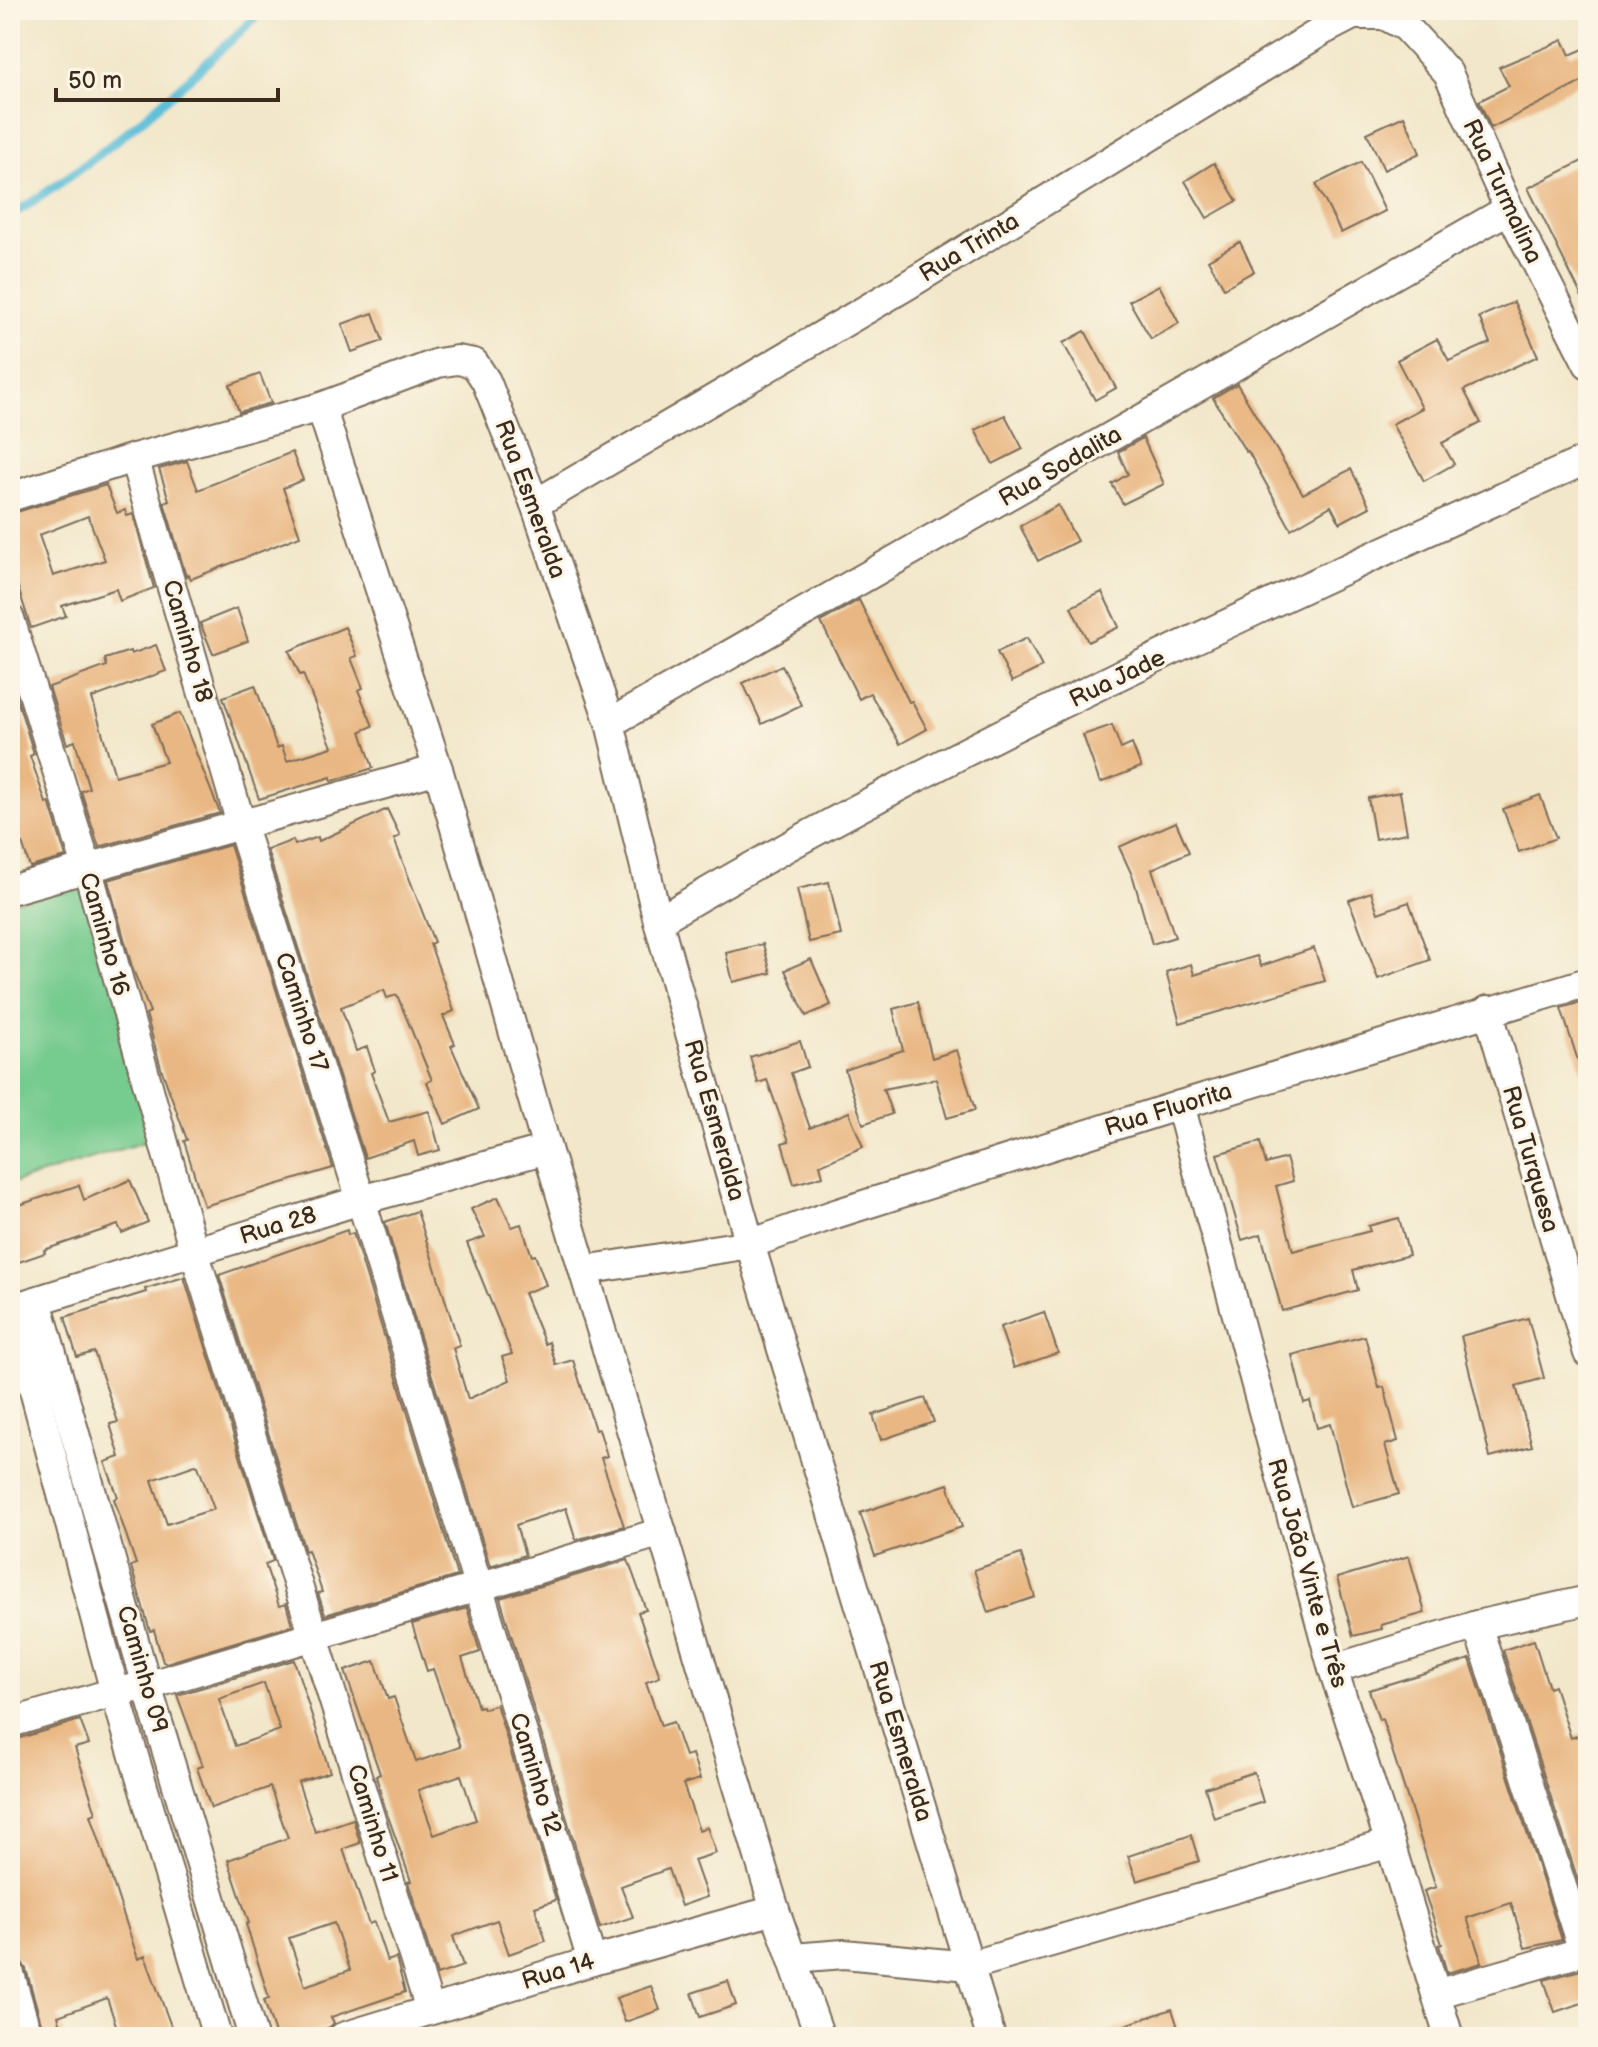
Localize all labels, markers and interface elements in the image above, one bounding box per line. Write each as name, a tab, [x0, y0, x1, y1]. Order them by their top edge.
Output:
scale bar	[56, 52, 278, 102]
text: 50 m	[68, 66, 122, 95]
street label: Rua Turmalina	[1456, 114, 1549, 268]
street label: Rua Trinta	[914, 206, 1024, 288]
street label: Rua Esmeralda	[488, 416, 573, 582]
street label: Rua Sodalita	[994, 420, 1127, 513]
street label: Caminho 18	[156, 576, 219, 706]
street label: Rua Jade	[1065, 643, 1170, 714]
street label: Caminho 16	[73, 869, 136, 999]
street label: Caminho 17	[269, 949, 335, 1076]
street label: Rua Esmeralda	[678, 1036, 751, 1204]
street label: Rua Fluorita	[1101, 1076, 1235, 1143]
street label: Rua Turquesa	[1496, 1083, 1565, 1236]
street label: Rua 28	[236, 1200, 320, 1251]
street label: Rua João Vinte e Três	[1261, 1455, 1354, 1691]
street label: Caminho 09	[111, 1602, 175, 1736]
street label: Rua Esmeralda	[862, 1657, 939, 1825]
street label: Caminho 12	[503, 1709, 568, 1839]
street label: Caminho 11	[341, 1761, 404, 1886]
street label: Rua 14	[518, 1947, 598, 1996]

